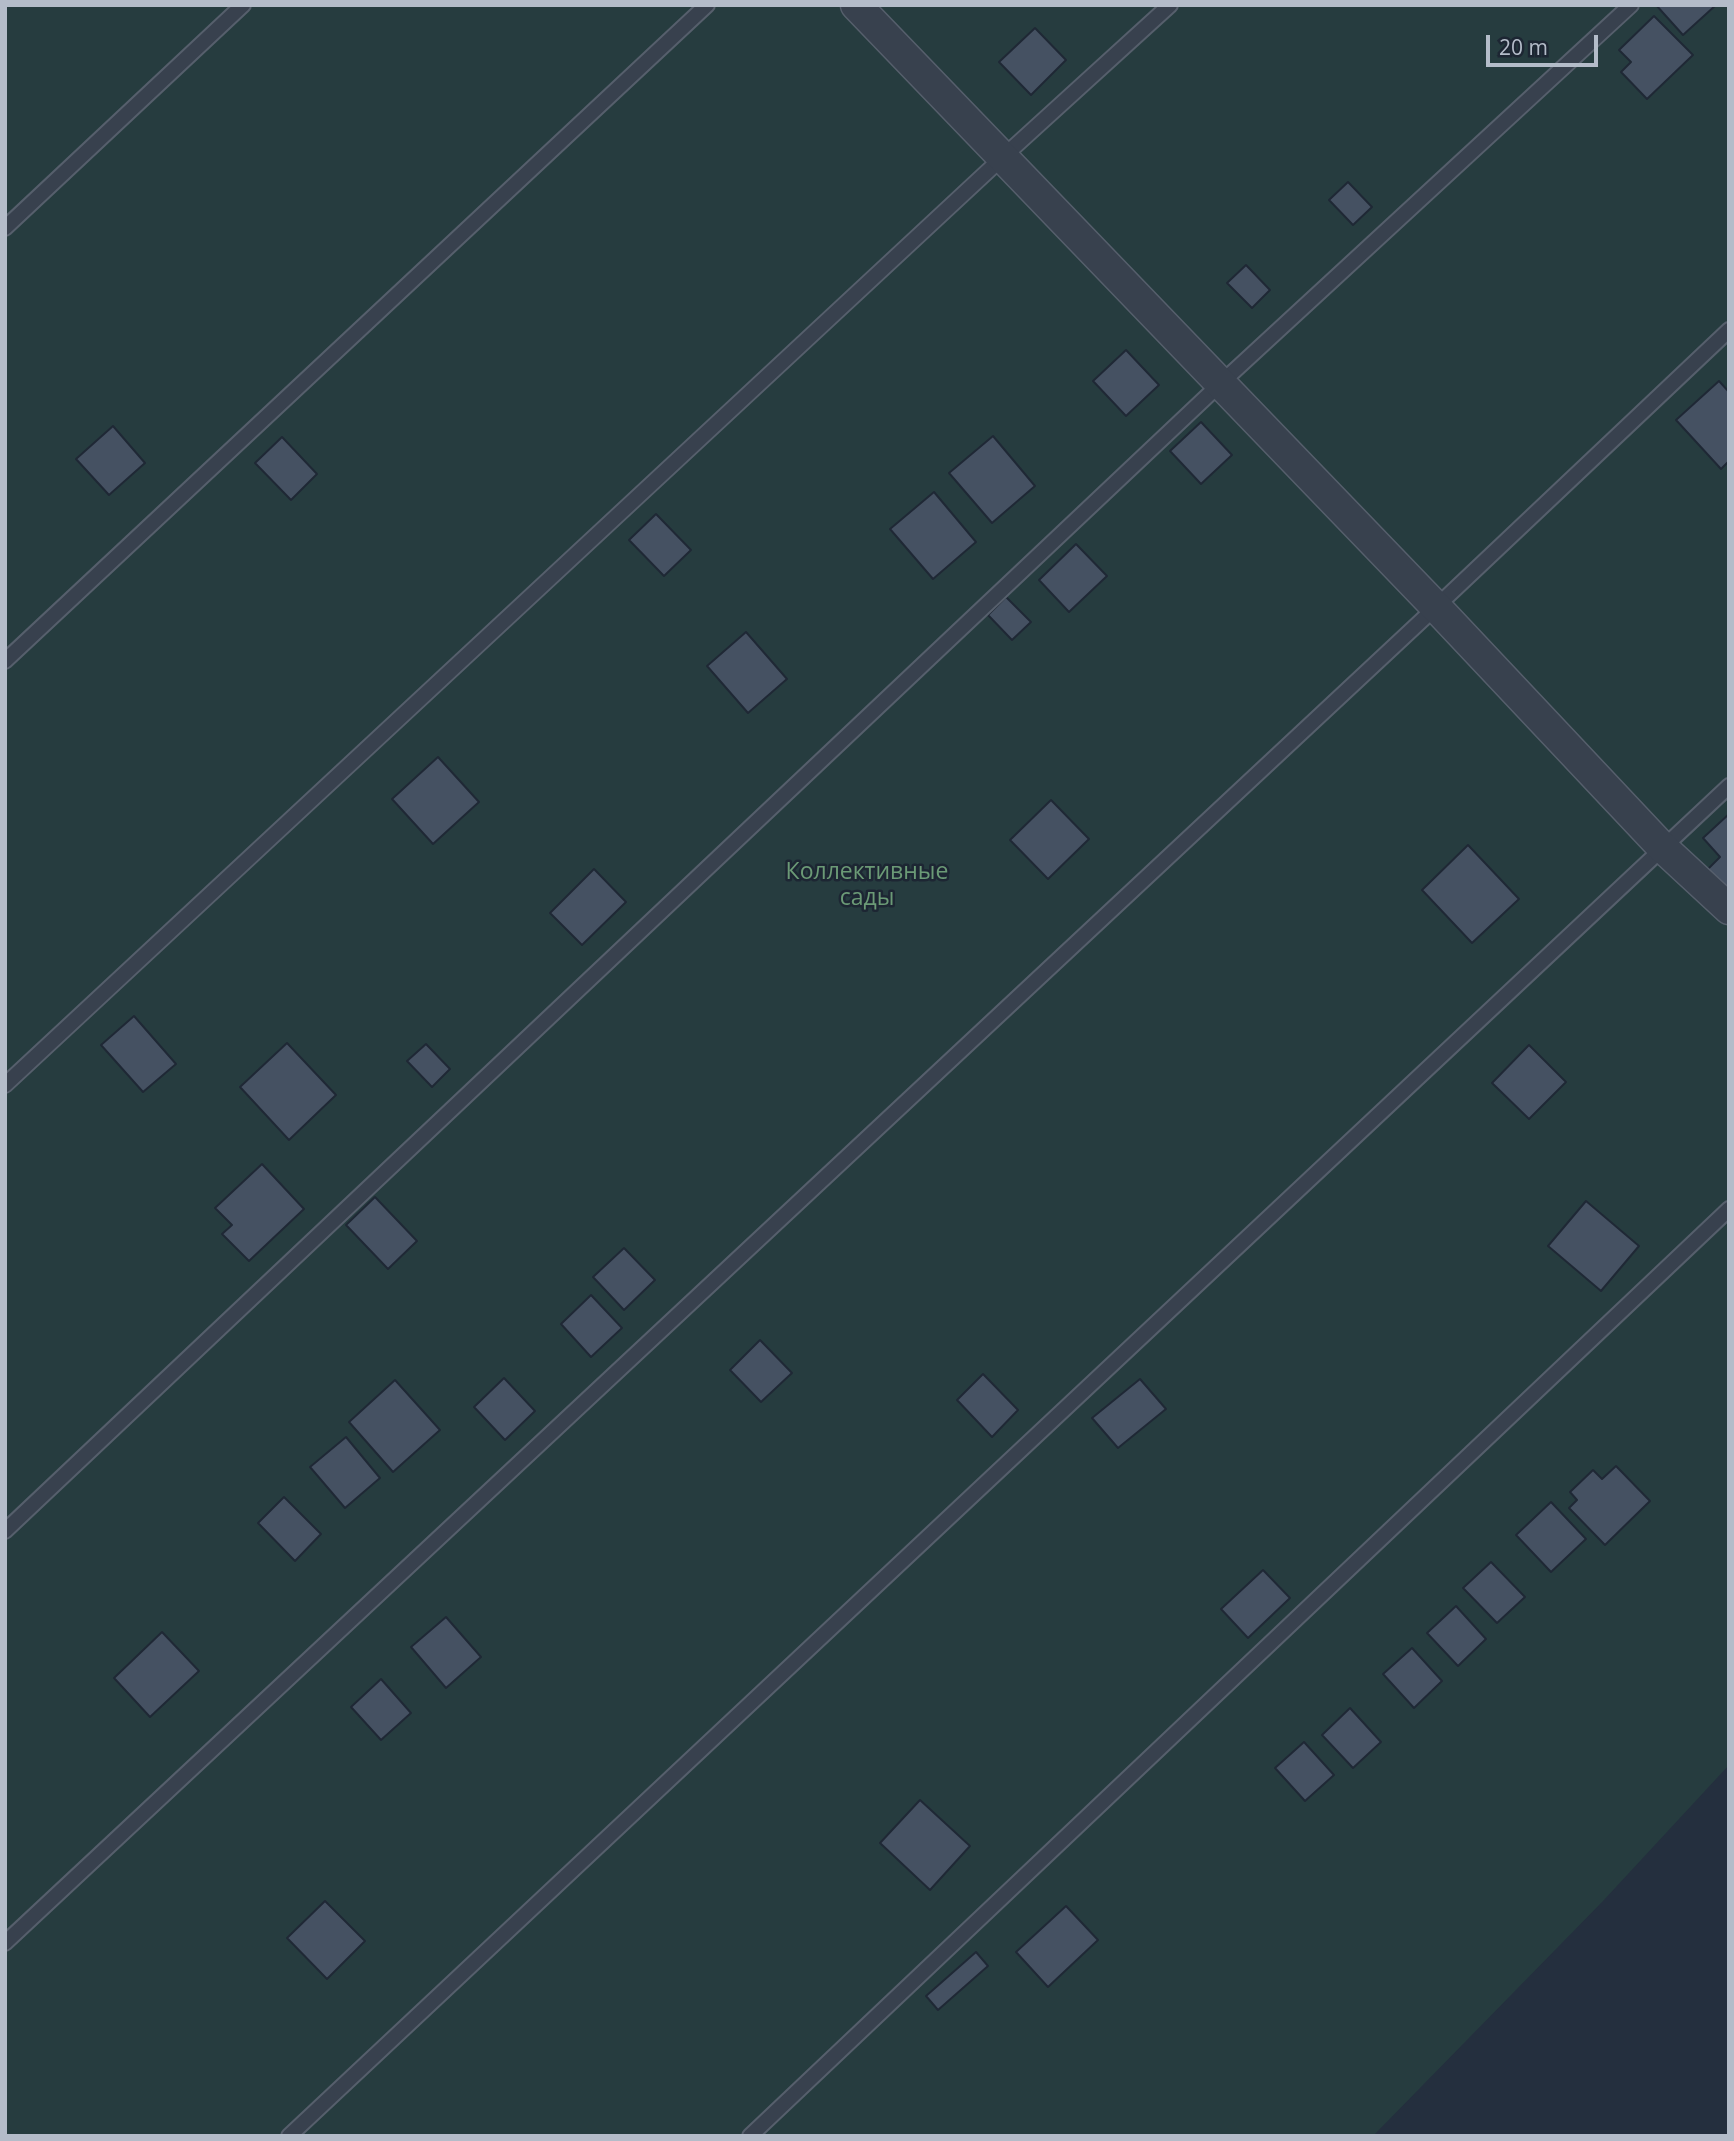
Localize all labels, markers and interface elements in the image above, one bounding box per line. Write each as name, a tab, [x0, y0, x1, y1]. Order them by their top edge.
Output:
scale bar	[1489, 21, 1601, 65]
text: 20 m	[1499, 33, 1548, 61]
park label: Коллективные сады	[786, 858, 948, 912]

